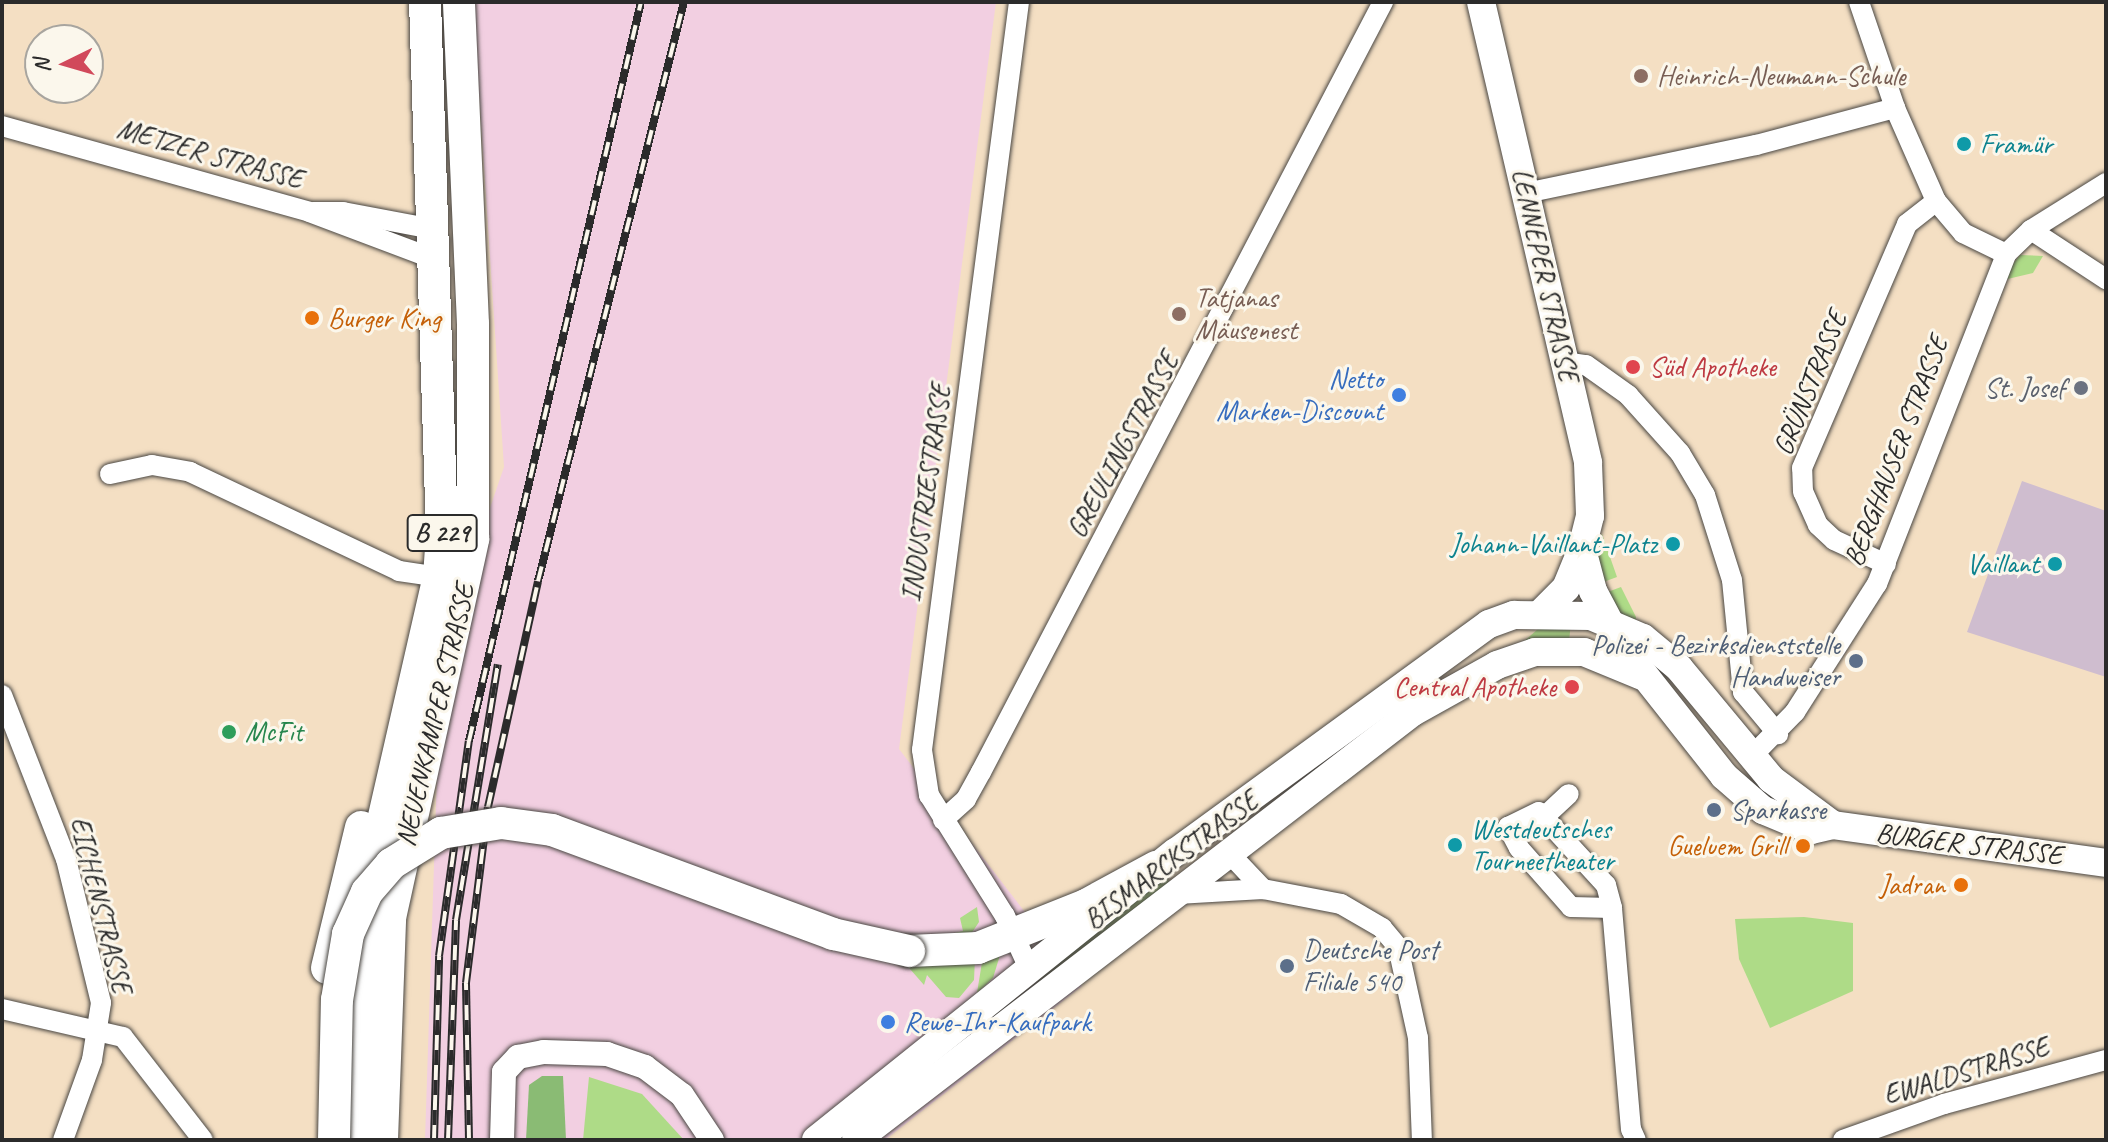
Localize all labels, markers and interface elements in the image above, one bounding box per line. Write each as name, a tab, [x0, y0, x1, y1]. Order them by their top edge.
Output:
north arrow	[24, 24, 104, 104]
text: N	[28, 58, 57, 74]
place label: Heinrich-Neumann-Schule	[1657, 59, 1905, 93]
marker: Heinrich-Neumann-Schule	[1632, 67, 1650, 85]
street label: METZER STRASSE	[113, 111, 307, 197]
place label: Framür	[1980, 127, 2052, 161]
marker: Framür	[1955, 135, 1973, 153]
street label: LENNEPER STRASSE	[1504, 166, 1586, 384]
place label: Tatjanas Mäusenest	[1195, 281, 1297, 347]
place label: Burger King	[328, 301, 441, 335]
marker: Tatjanas Mäusenest	[1170, 305, 1188, 323]
street label: GRÜNSTRASSE	[1766, 306, 1854, 460]
marker: Burger King	[303, 309, 321, 327]
street label: BERGHAUSER STRASSE	[1837, 331, 1955, 571]
street label: GREULINGSTRASSE	[1060, 346, 1186, 544]
place label: Süd Apotheke	[1649, 350, 1776, 384]
marker: Süd Apotheke	[1624, 358, 1642, 376]
place label: Netto Marken-Discount	[1216, 362, 1383, 428]
place label: St. Josef	[1984, 371, 2065, 405]
marker: St. Josef	[2072, 379, 2090, 397]
street label: INDUSTRIESTRASSE	[894, 382, 958, 604]
marker: Netto Marken-Discount	[1390, 386, 1408, 404]
road number: B 229	[406, 511, 478, 555]
place label: Johann-Vaillant-Platz	[1450, 527, 1657, 561]
marker: Johann-Vaillant-Platz	[1664, 535, 1682, 553]
place label: Vaillant	[1966, 547, 2039, 581]
marker: Vaillant	[2046, 555, 2064, 573]
street label: NEUENKAMPER STRASSE	[388, 581, 482, 849]
place label: Polizei - Bezirksdienststelle Handweiser	[1591, 628, 1840, 694]
marker: Polizei - Bezirksdienststelle Handweiser	[1847, 652, 1865, 670]
place label: Central Apotheke	[1394, 670, 1556, 704]
marker: Central Apotheke	[1563, 678, 1581, 696]
place label: McFit	[245, 715, 303, 749]
marker: McFit	[220, 723, 238, 741]
street label: BISMARCKSTRASSE	[1077, 784, 1265, 936]
place label: Sparkasse	[1730, 793, 1826, 827]
marker: Sparkasse	[1705, 801, 1723, 819]
place label: Westdeutsches Tourneetheater	[1471, 812, 1614, 878]
street label: EICHENSTRASSE	[63, 813, 139, 997]
street label: BURGER STRASSE	[1874, 816, 2064, 872]
place label: Gueluem Grill	[1667, 829, 1787, 863]
marker: Westdeutsches Tourneetheater	[1446, 836, 1464, 854]
marker: Gueluem Grill	[1794, 837, 1812, 855]
place label: Jadran	[1880, 868, 1945, 902]
marker: Jadran	[1952, 876, 1970, 894]
place label: Deutsche Post Filiale 540	[1303, 933, 1438, 999]
marker: Deutsche Post Filiale 540	[1278, 957, 1296, 975]
place label: Rewe-Ihr-Kaufpark	[904, 1005, 1091, 1039]
marker: Rewe-Ihr-Kaufpark	[879, 1013, 897, 1031]
street label: EWALDSTRASSE	[1879, 1030, 2053, 1112]

